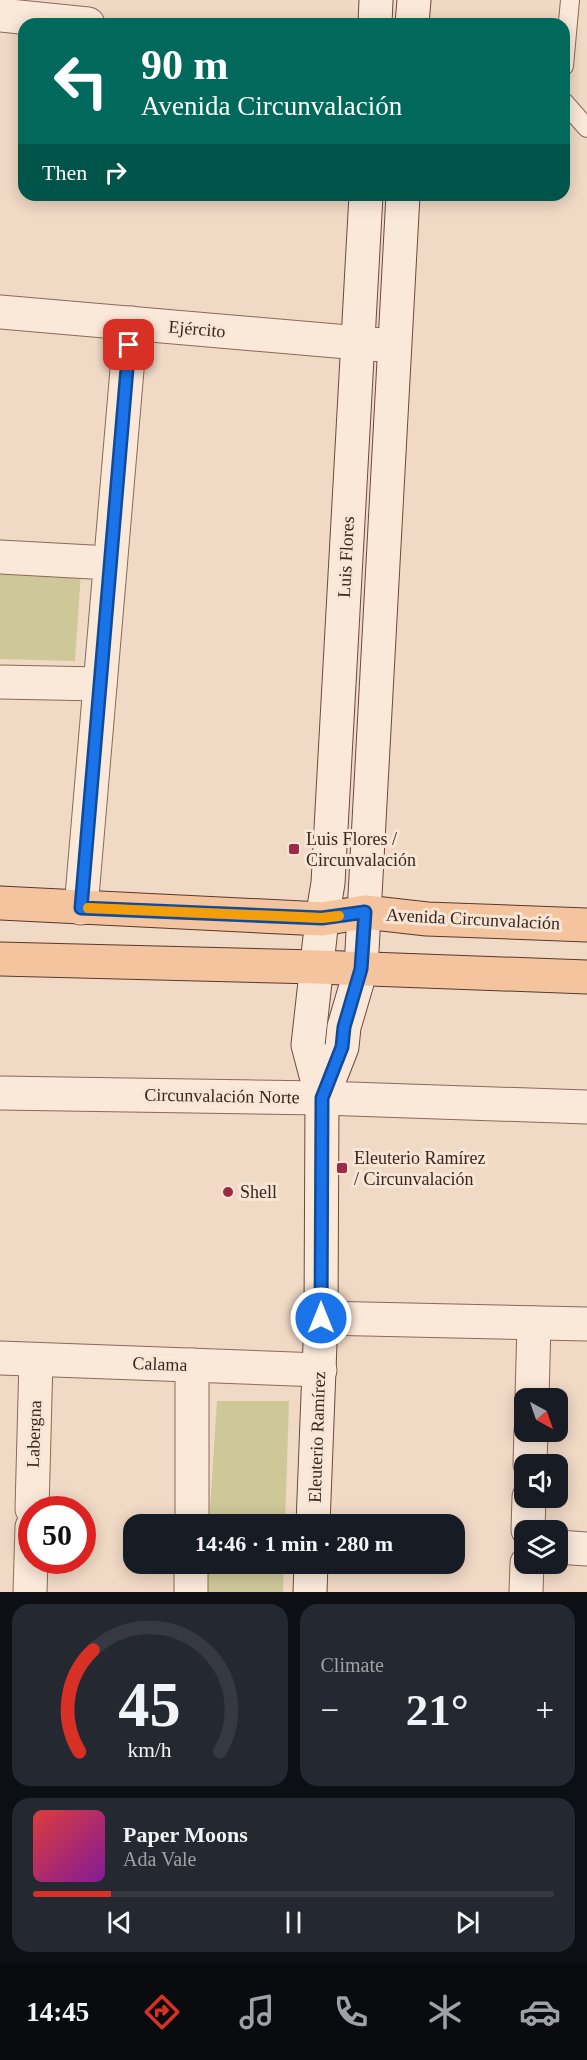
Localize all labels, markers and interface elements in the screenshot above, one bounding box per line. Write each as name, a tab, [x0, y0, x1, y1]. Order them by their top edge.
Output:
icon: left	[42, 42, 120, 120]
text: 90 m	[141, 42, 229, 88]
text: Avenida Circunvalación	[141, 91, 402, 121]
icon: right	[99, 156, 132, 189]
text: Then	[42, 160, 87, 185]
street label: Ejército	[168, 317, 226, 341]
pin	[103, 319, 154, 370]
icon: arrive	[112, 328, 145, 361]
street label: Luis Flores	[334, 516, 358, 598]
place label: Luis Flores / Circunvalación	[306, 829, 416, 870]
marker: Luis Flores / Circunvalación	[287, 842, 301, 856]
street label: Avenida Circunvalación	[386, 904, 560, 934]
street label: Circunvalación Norte	[144, 1085, 300, 1107]
place label: Eleuterio Ramírez / Circunvalación	[354, 1148, 485, 1189]
marker: Eleuterio Ramírez / Circunvalación	[335, 1161, 349, 1175]
place label: Shell	[240, 1182, 277, 1202]
marker: Shell	[221, 1185, 235, 1199]
position arrow	[289, 1286, 353, 1350]
street label: Calama	[132, 1353, 188, 1375]
street label: Eleuterio Ramírez	[305, 1371, 329, 1503]
north arrow	[514, 1388, 568, 1442]
map controls	[514, 1388, 568, 1574]
street label: Labergna	[23, 1400, 45, 1468]
button: sound	[514, 1454, 568, 1508]
speed limit sign: 50	[18, 1496, 96, 1574]
button: layers	[514, 1520, 568, 1574]
text: 14:46 · 1 min · 280 m	[195, 1531, 393, 1556]
text: Climate	[321, 1654, 384, 1676]
text: 45	[119, 1670, 181, 1739]
text: 21°	[406, 1685, 469, 1735]
text: −	[321, 1692, 339, 1728]
text: +	[535, 1692, 554, 1728]
text: km/h	[128, 1738, 172, 1762]
text: Paper Moons	[123, 1822, 248, 1847]
text: Ada Vale	[123, 1848, 197, 1870]
icon: previous	[103, 1906, 136, 1939]
icon: pause	[277, 1906, 310, 1939]
icon: next	[451, 1906, 484, 1939]
icon: directions	[141, 1991, 183, 2033]
icon: music	[236, 1991, 278, 2033]
icon: phone	[330, 1991, 372, 2033]
icon: climate	[424, 1991, 466, 2033]
icon: car	[519, 1991, 561, 2033]
text: 14:45	[26, 1997, 89, 2027]

